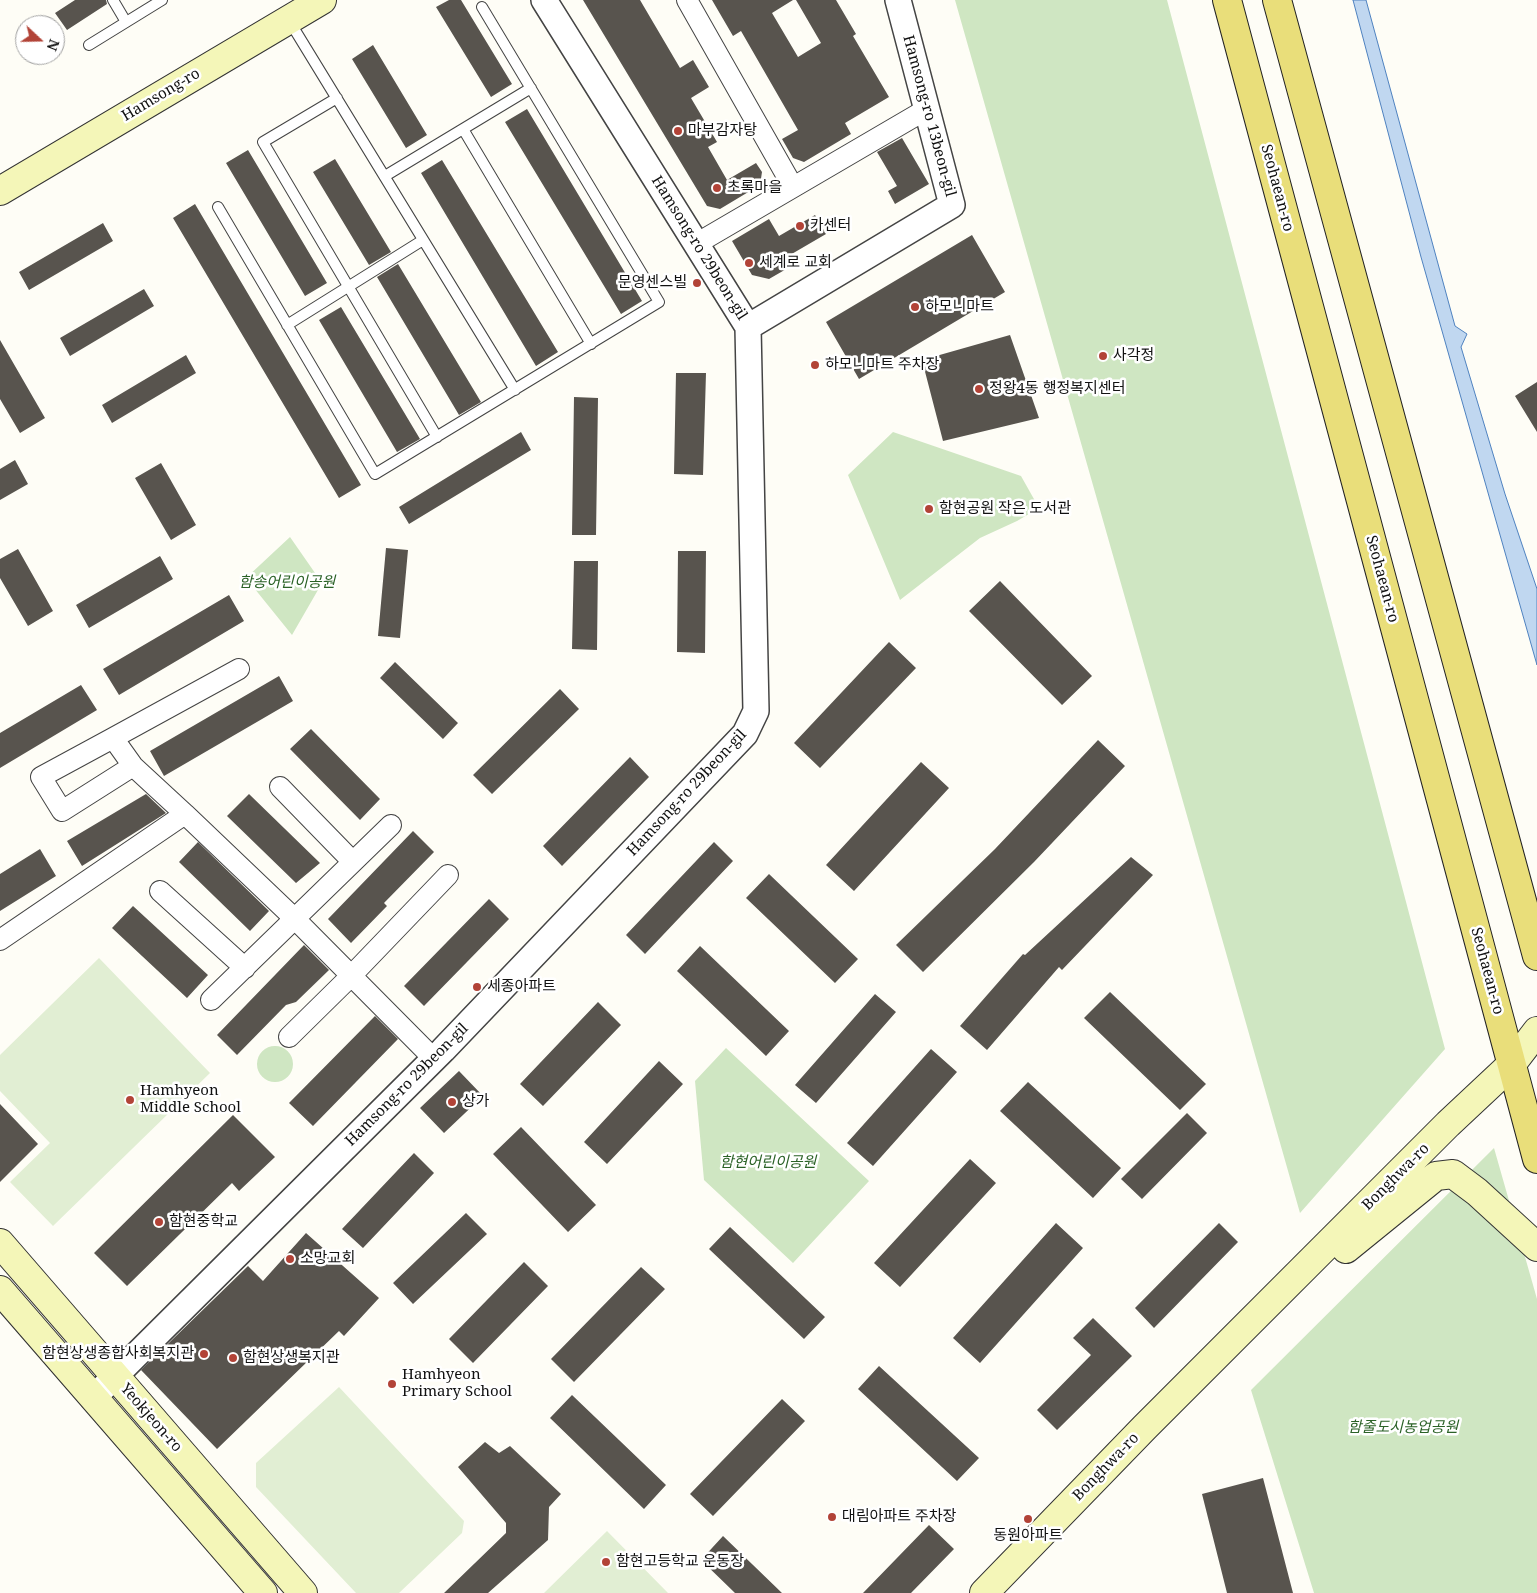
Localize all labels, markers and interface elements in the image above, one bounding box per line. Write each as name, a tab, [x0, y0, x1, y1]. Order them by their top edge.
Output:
north arrow	[15, 15, 65, 65]
street label: Hamsong-ro 13beon-gil	[899, 33, 959, 199]
text: N	[43, 37, 64, 54]
street label: Hamsong-ro	[119, 65, 203, 125]
place label: 마부감자탕	[688, 122, 757, 140]
marker: 마부감자탕	[672, 125, 684, 137]
street label: Seohaean-ro	[1257, 143, 1297, 233]
street label: Hamsong-ro 29beon-gil	[647, 173, 751, 323]
place label: 초록마을	[727, 179, 782, 197]
marker: 초록마을	[711, 182, 723, 194]
place label: 카센터	[810, 217, 851, 235]
marker: 카센터	[794, 220, 806, 232]
place label: 세계로 교회	[759, 254, 832, 272]
marker: 세계로 교회	[743, 257, 755, 269]
place label: 문영센스빌	[618, 274, 687, 292]
marker: 문영센스빌	[691, 277, 703, 289]
place label: 하모니마트	[925, 298, 994, 316]
marker: 하모니마트	[909, 301, 921, 313]
place label: 사각정	[1113, 347, 1154, 365]
marker: 사각정	[1097, 350, 1109, 362]
place label: 하모니마트 주차장	[825, 356, 939, 374]
marker: 하모니마트 주차장	[809, 359, 821, 371]
place label: 정왕4동 행정복지센터	[989, 380, 1125, 398]
marker: 정왕4동 행정복지센터	[973, 383, 985, 395]
place label: 함현공원 작은 도서관	[939, 500, 1071, 518]
marker: 함현공원 작은 도서관	[923, 503, 935, 515]
street label: Seohaean-ro	[1362, 534, 1402, 624]
park label: 함송어린이공원	[239, 574, 335, 592]
street label: Hamsong-ro 29beon-gil	[624, 726, 750, 860]
street label: Seohaean-ro	[1467, 926, 1507, 1016]
place label: 세종아파트	[487, 978, 556, 996]
marker: 세종아파트	[471, 981, 483, 993]
street label: Hamsong-ro 29beon-gil	[342, 1020, 472, 1150]
place label: Hamhyeon Middle School	[140, 1082, 241, 1117]
place label: 상가	[462, 1093, 490, 1111]
marker: Hamhyeon Middle School	[124, 1094, 136, 1106]
marker: 상가	[446, 1096, 458, 1108]
street label: Bonghwa-ro	[1359, 1140, 1433, 1214]
park label: 함현어린이공원	[720, 1154, 816, 1172]
place label: 함현중학교	[169, 1213, 238, 1231]
marker: 함현중학교	[153, 1216, 165, 1228]
place label: 소망교회	[300, 1250, 355, 1268]
marker: 소망교회	[284, 1253, 296, 1265]
place label: 함현상생종합사회복지관	[42, 1345, 194, 1363]
marker: 함현상생종합사회복지관	[198, 1348, 210, 1360]
place label: 함현상생복지관	[243, 1349, 340, 1367]
marker: 함현상생복지관	[227, 1352, 239, 1364]
place label: Hamhyeon Primary School	[402, 1366, 512, 1401]
marker: Hamhyeon Primary School	[386, 1378, 398, 1390]
street label: Yeokjeon-ro	[116, 1380, 186, 1456]
park label: 함줄도시농업공원	[1348, 1419, 1458, 1437]
street label: Bonghwa-ro	[1069, 1429, 1143, 1505]
place label: 대림아파트 주차장	[842, 1508, 956, 1526]
marker: 대림아파트 주차장	[826, 1511, 838, 1523]
marker: 동원아파트	[1022, 1513, 1034, 1525]
place label: 동원아파트	[994, 1527, 1062, 1545]
place label: 함현고등학교 운동장	[616, 1553, 744, 1571]
marker: 함현고등학교 운동장	[600, 1556, 612, 1568]

